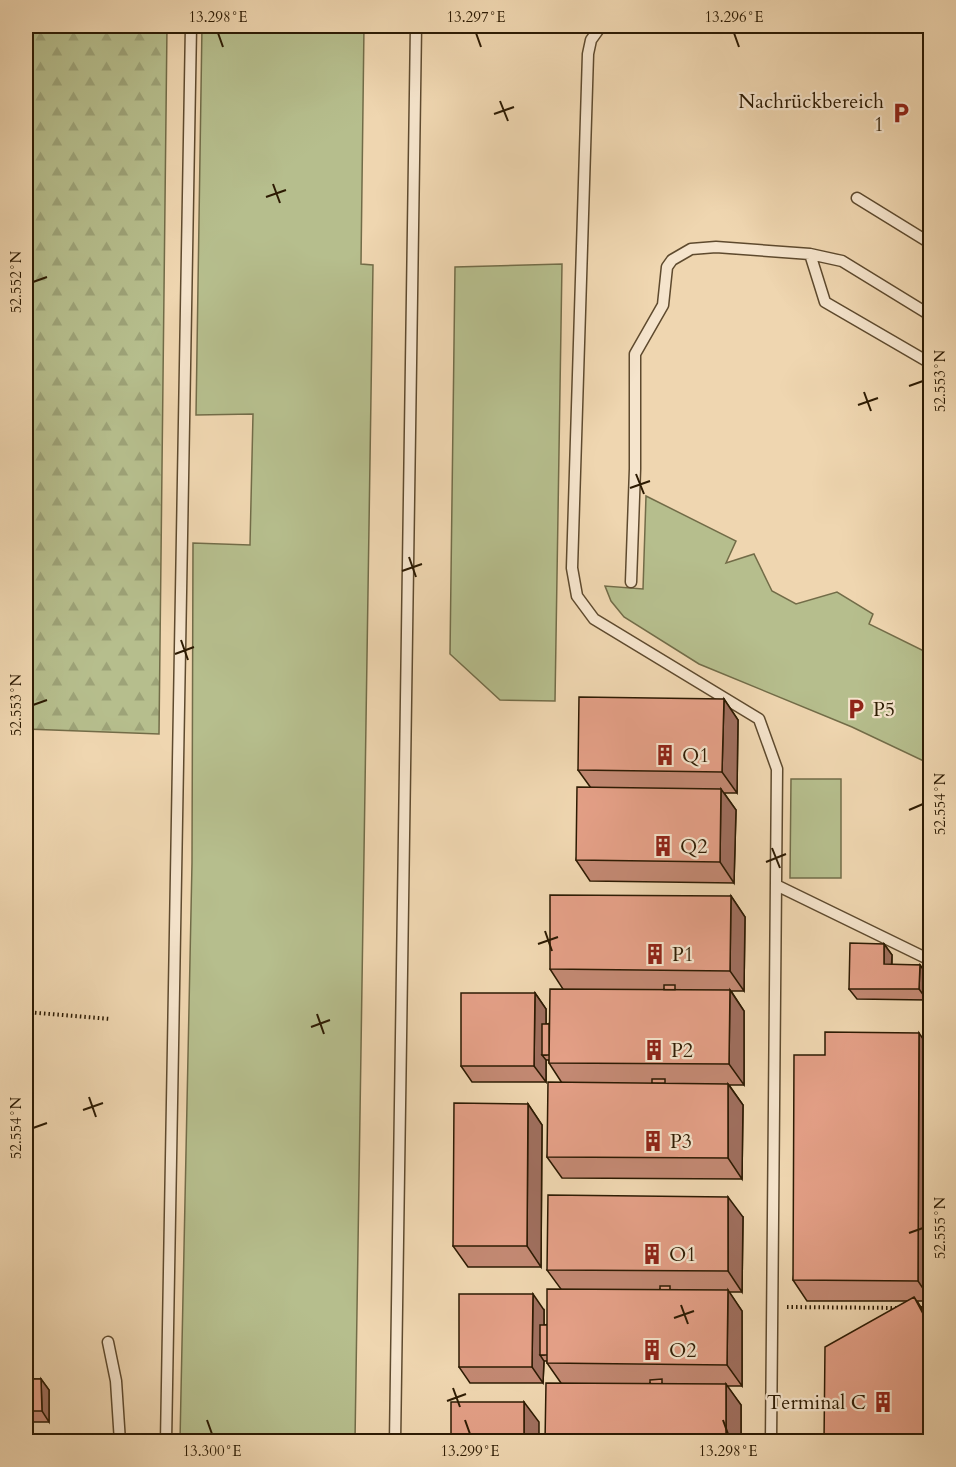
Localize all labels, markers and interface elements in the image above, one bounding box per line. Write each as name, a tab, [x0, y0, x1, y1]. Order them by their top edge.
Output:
text: 13.298°E	[188, 7, 248, 27]
text: 13.297°E	[446, 7, 506, 27]
text: 13.296°E	[704, 7, 764, 27]
place label: Nachrückbereich 1	[738, 88, 884, 138]
parking icon: Nachrückbereich 1	[889, 101, 913, 125]
text: 52.552°N	[6, 250, 26, 313]
text: 52.553°N	[930, 349, 950, 412]
text: 52.553°N	[6, 673, 26, 736]
place label: P5	[873, 696, 895, 723]
parking icon: P5	[844, 697, 868, 721]
place label: Q1	[682, 742, 710, 769]
building icon: Q1	[653, 743, 677, 767]
text: 52.554°N	[930, 772, 950, 835]
place label: Q2	[680, 833, 708, 860]
building icon: Q2	[651, 834, 675, 858]
place label: P1	[672, 941, 694, 968]
building icon: P1	[643, 942, 667, 966]
place label: P2	[671, 1037, 693, 1064]
building icon: P2	[642, 1038, 666, 1062]
text: 52.554°N	[6, 1096, 26, 1159]
place label: P3	[670, 1128, 692, 1155]
building icon: P3	[641, 1129, 665, 1153]
text: 52.555°N	[930, 1196, 950, 1259]
place label: O1	[669, 1241, 697, 1268]
building icon: O1	[640, 1242, 664, 1266]
place label: O2	[669, 1337, 697, 1364]
building icon: O2	[640, 1338, 664, 1362]
place label: Terminal C	[767, 1389, 866, 1416]
building icon: Terminal C	[871, 1390, 895, 1414]
text: 13.300°E	[182, 1441, 242, 1461]
text: 13.299°E	[440, 1441, 500, 1461]
text: 13.298°E	[698, 1441, 758, 1461]

